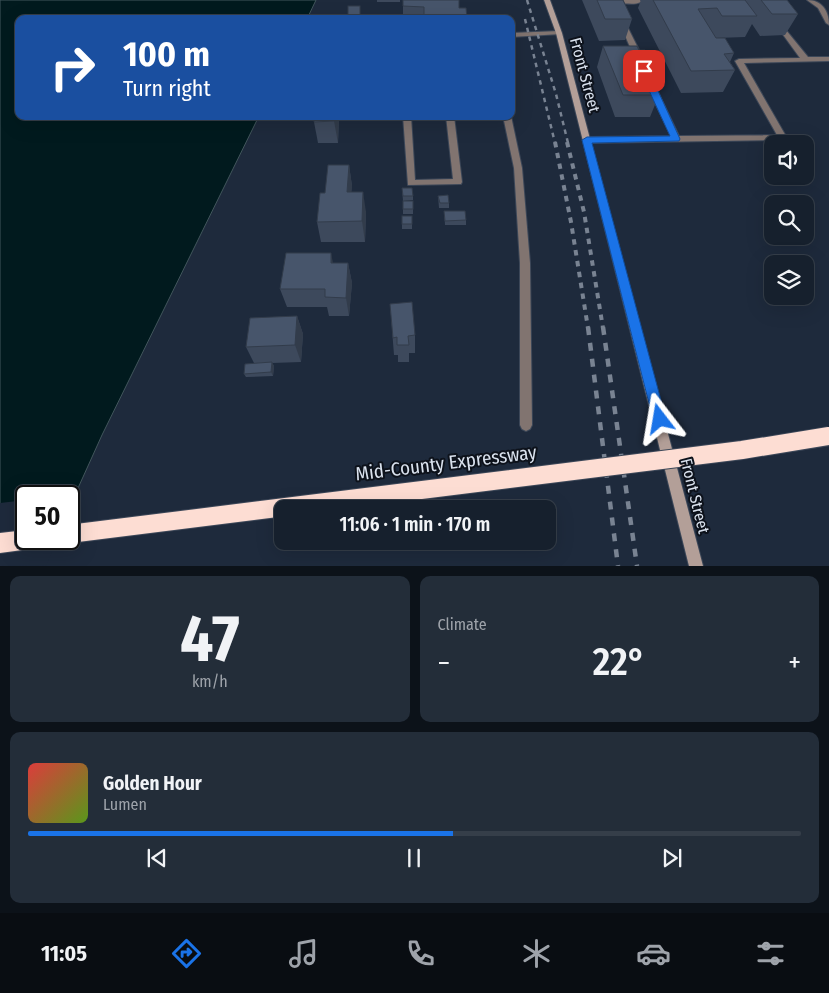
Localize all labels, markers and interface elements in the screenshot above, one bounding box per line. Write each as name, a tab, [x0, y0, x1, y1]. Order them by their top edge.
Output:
text: 100 m	[123, 33, 210, 75]
icon: right	[40, 35, 105, 100]
street label: Front Street	[566, 35, 604, 115]
pin	[623, 50, 665, 92]
icon: arrive	[630, 57, 658, 85]
text: Turn right	[123, 75, 211, 102]
map controls	[764, 135, 814, 305]
button: sound	[764, 135, 814, 185]
button: search	[764, 195, 814, 245]
button: layers	[764, 255, 814, 305]
position arrow	[633, 392, 685, 444]
street label: Mid-County Expressway	[354, 440, 538, 486]
street label: Front Street	[676, 456, 714, 536]
speed limit sign: 50	[15, 485, 80, 550]
text: 11:06 · 1 min · 170 m	[340, 513, 490, 536]
text: 47	[180, 600, 240, 678]
text: Climate	[438, 615, 487, 634]
text: 22°	[593, 639, 646, 685]
text: −	[438, 646, 450, 679]
text: +	[788, 646, 801, 679]
text: km/h	[192, 672, 228, 691]
text: Golden Hour	[103, 772, 202, 795]
text: Lumen	[103, 795, 147, 814]
icon: previous	[143, 844, 171, 872]
icon: pause	[400, 844, 428, 872]
icon: next	[658, 844, 686, 872]
icon: directions	[169, 936, 204, 971]
icon: music	[286, 936, 321, 971]
icon: phone	[403, 936, 438, 971]
icon: climate	[519, 936, 554, 971]
icon: car	[636, 936, 671, 971]
icon: filters	[753, 936, 788, 971]
text: 11:05	[41, 940, 87, 967]

